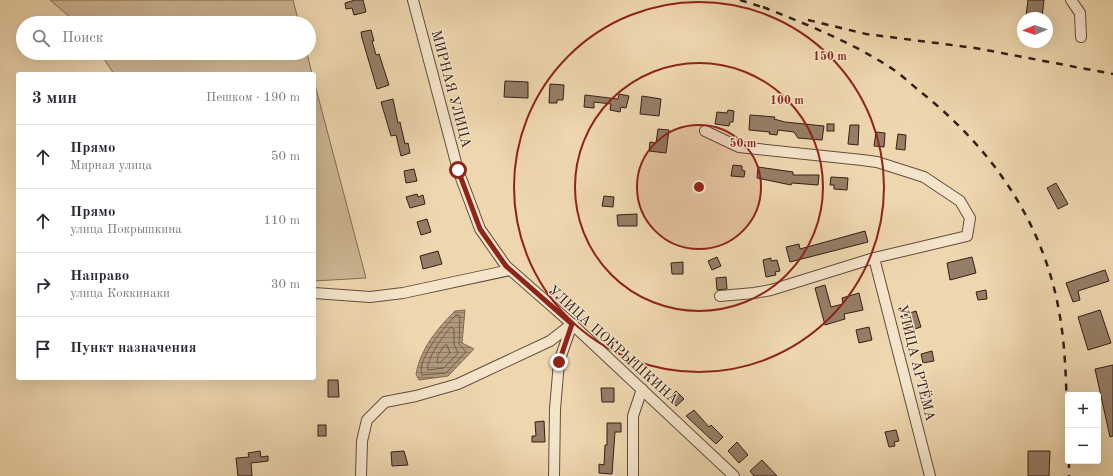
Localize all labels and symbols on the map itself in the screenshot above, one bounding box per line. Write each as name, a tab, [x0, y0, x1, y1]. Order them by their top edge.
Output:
north arrow	[1017, 12, 1053, 48]
street label: МИРНАЯ УЛИЦА	[429, 29, 474, 150]
text: 150 m	[813, 50, 847, 63]
text: 100 m	[770, 95, 804, 107]
text: 50 m	[730, 137, 757, 150]
route start	[449, 161, 467, 179]
centre of rings	[692, 180, 706, 194]
street label: УЛИЦА ПОКРЫШКИНА	[545, 283, 681, 407]
street label: УЛИЦА АРТЁМА	[895, 303, 940, 423]
route end	[550, 353, 568, 371]

